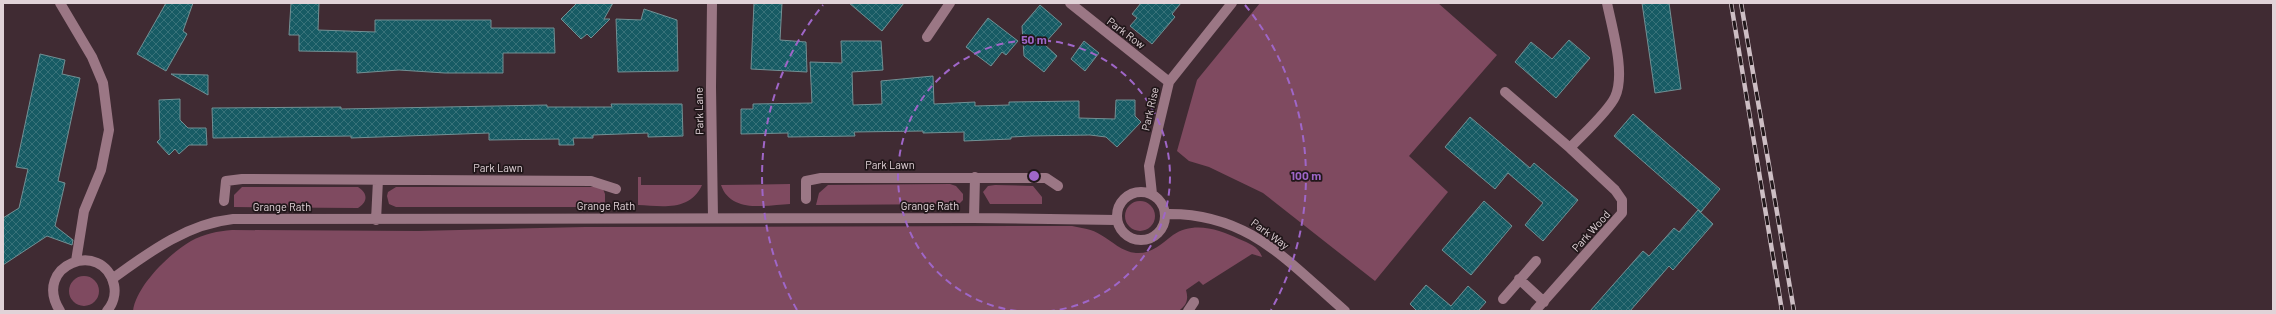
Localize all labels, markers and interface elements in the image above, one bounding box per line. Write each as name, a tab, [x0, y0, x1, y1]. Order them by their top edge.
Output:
street label: Park Row	[1105, 14, 1148, 51]
text: 50 m	[1021, 32, 1047, 46]
street label: Park Rise	[1138, 86, 1161, 132]
street label: Park Lane	[692, 87, 705, 135]
street label: Park Lawn	[865, 158, 915, 171]
street label: Park Lawn	[473, 161, 523, 174]
text: 100 m	[1291, 168, 1321, 182]
centre of rings	[1027, 169, 1041, 183]
street label: Grange Rath	[577, 199, 635, 212]
street label: Grange Rath	[901, 199, 959, 212]
street label: Grange Rath	[253, 200, 311, 213]
street label: Park Wood	[1569, 207, 1613, 254]
street label: Park Way	[1249, 216, 1292, 252]

